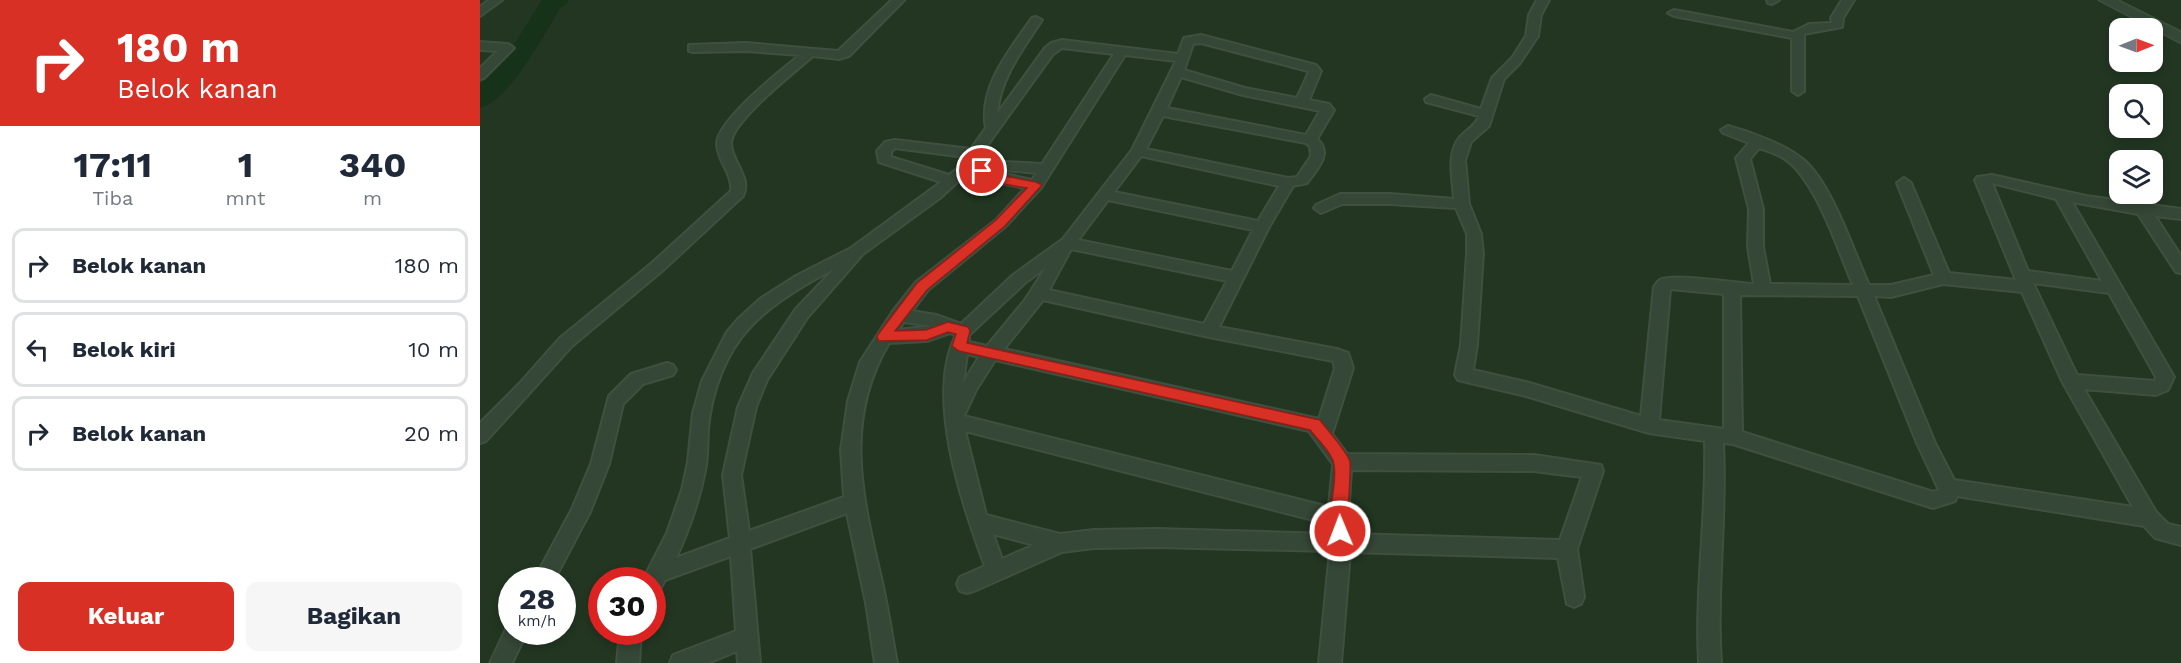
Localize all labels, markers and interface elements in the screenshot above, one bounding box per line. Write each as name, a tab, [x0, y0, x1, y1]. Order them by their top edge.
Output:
north arrow	[2109, 18, 2163, 72]
map controls	[2109, 18, 2163, 204]
text: 180 m	[117, 23, 240, 72]
icon: right	[18, 24, 96, 102]
text: Belok kanan	[117, 73, 278, 105]
button: search	[2109, 84, 2163, 138]
text: 17:11	[73, 144, 152, 186]
text: 1	[238, 144, 253, 186]
text: 340	[339, 144, 407, 186]
pin	[956, 145, 1007, 196]
button: layers	[2109, 150, 2163, 204]
icon: arrive	[965, 154, 998, 187]
text: Tiba	[92, 186, 133, 210]
text: mnt	[226, 186, 265, 210]
text: m	[363, 186, 382, 210]
icon: right	[21, 249, 54, 282]
text: Belok kanan	[72, 253, 206, 278]
text: 180 m	[395, 253, 459, 278]
icon: left	[21, 333, 54, 366]
text: Belok kiri	[72, 337, 176, 362]
text: 10 m	[408, 337, 459, 362]
icon: right	[21, 417, 54, 450]
text: Belok kanan	[72, 421, 206, 446]
text: 20 m	[404, 421, 459, 446]
position arrow	[1308, 499, 1372, 563]
speed limit sign: 30	[588, 567, 666, 645]
text: 28	[519, 581, 555, 616]
button: Keluar	[18, 582, 234, 651]
button: Bagikan	[246, 582, 462, 651]
text: km/h	[518, 612, 556, 630]

